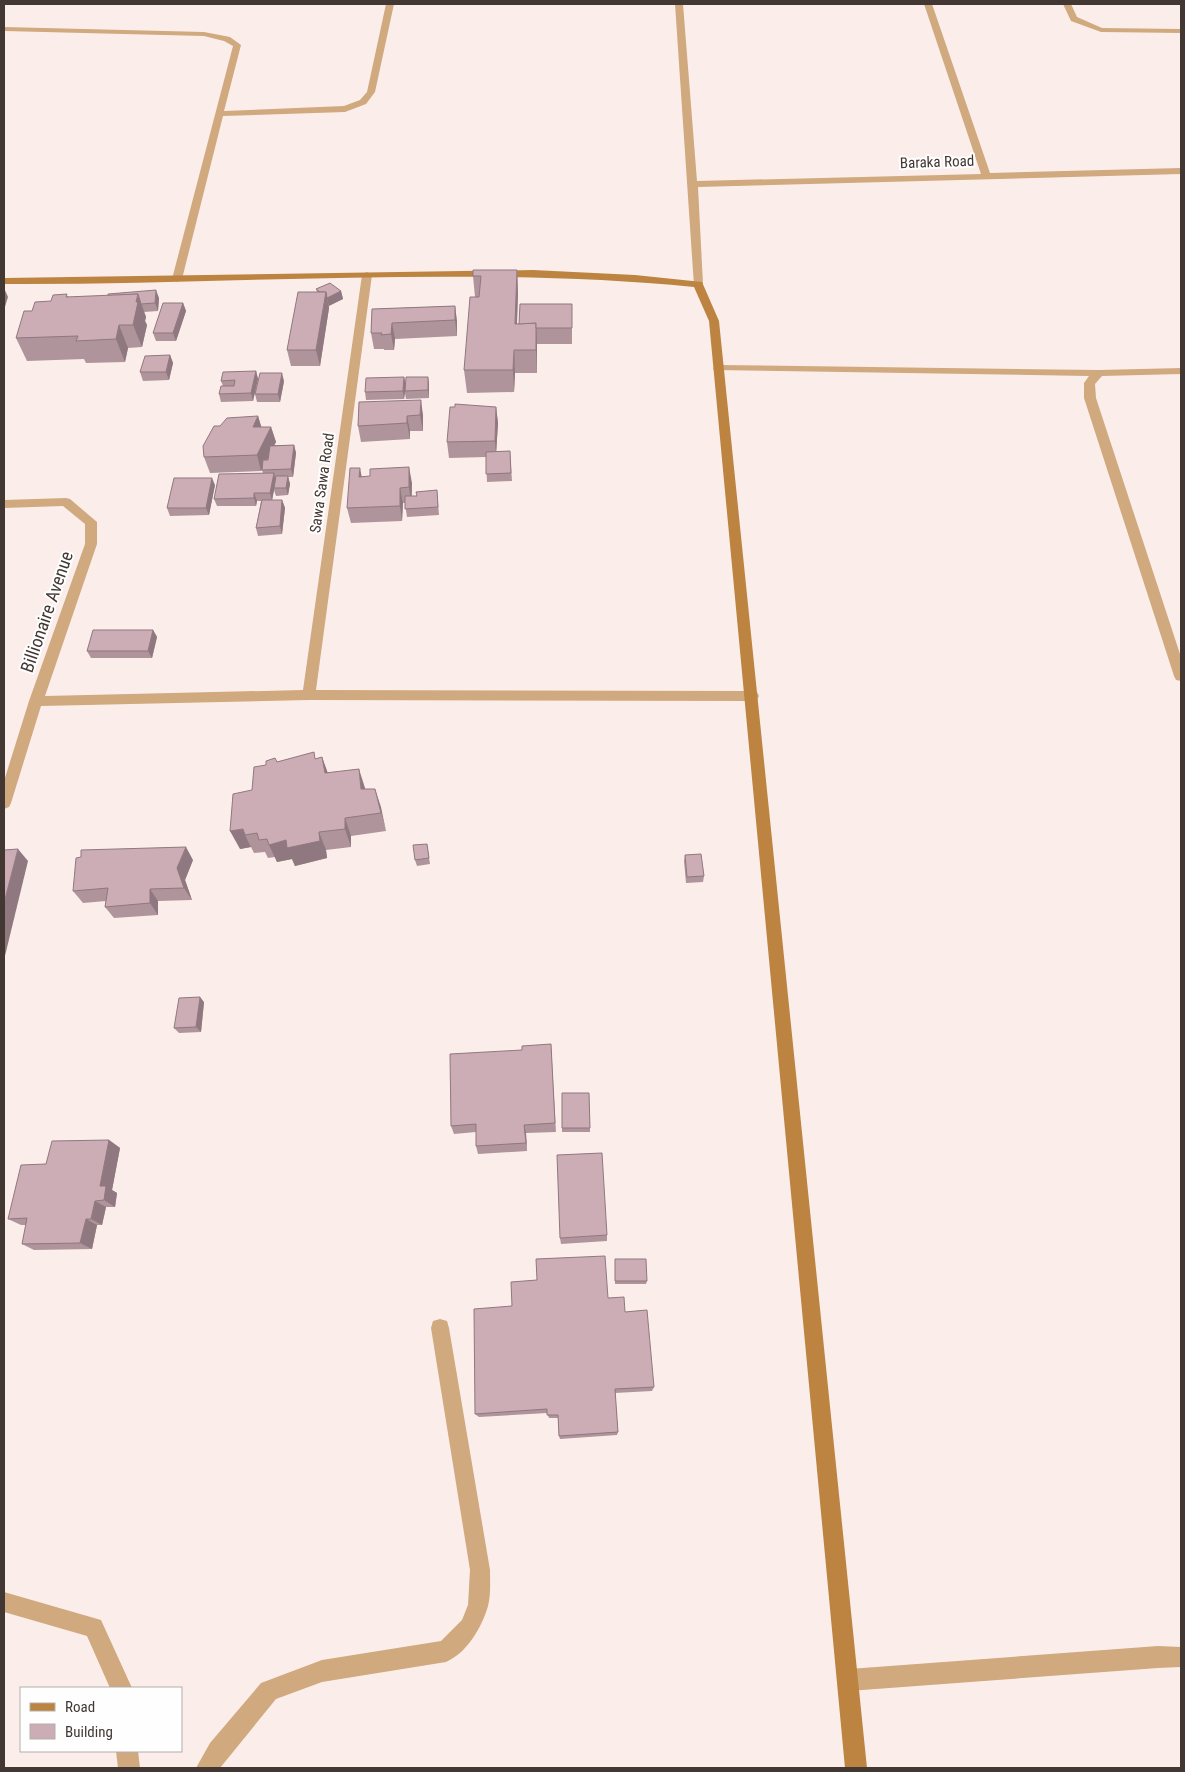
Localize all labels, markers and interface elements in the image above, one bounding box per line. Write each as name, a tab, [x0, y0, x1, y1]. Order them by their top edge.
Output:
street label: Baraka Road	[900, 152, 974, 172]
street label: Sawa Sawa Road	[306, 432, 338, 534]
street label: Billionaire Avenue	[16, 549, 77, 675]
legend	[20, 1687, 182, 1752]
text: Road	[65, 1698, 95, 1716]
text: Building	[65, 1723, 113, 1741]

